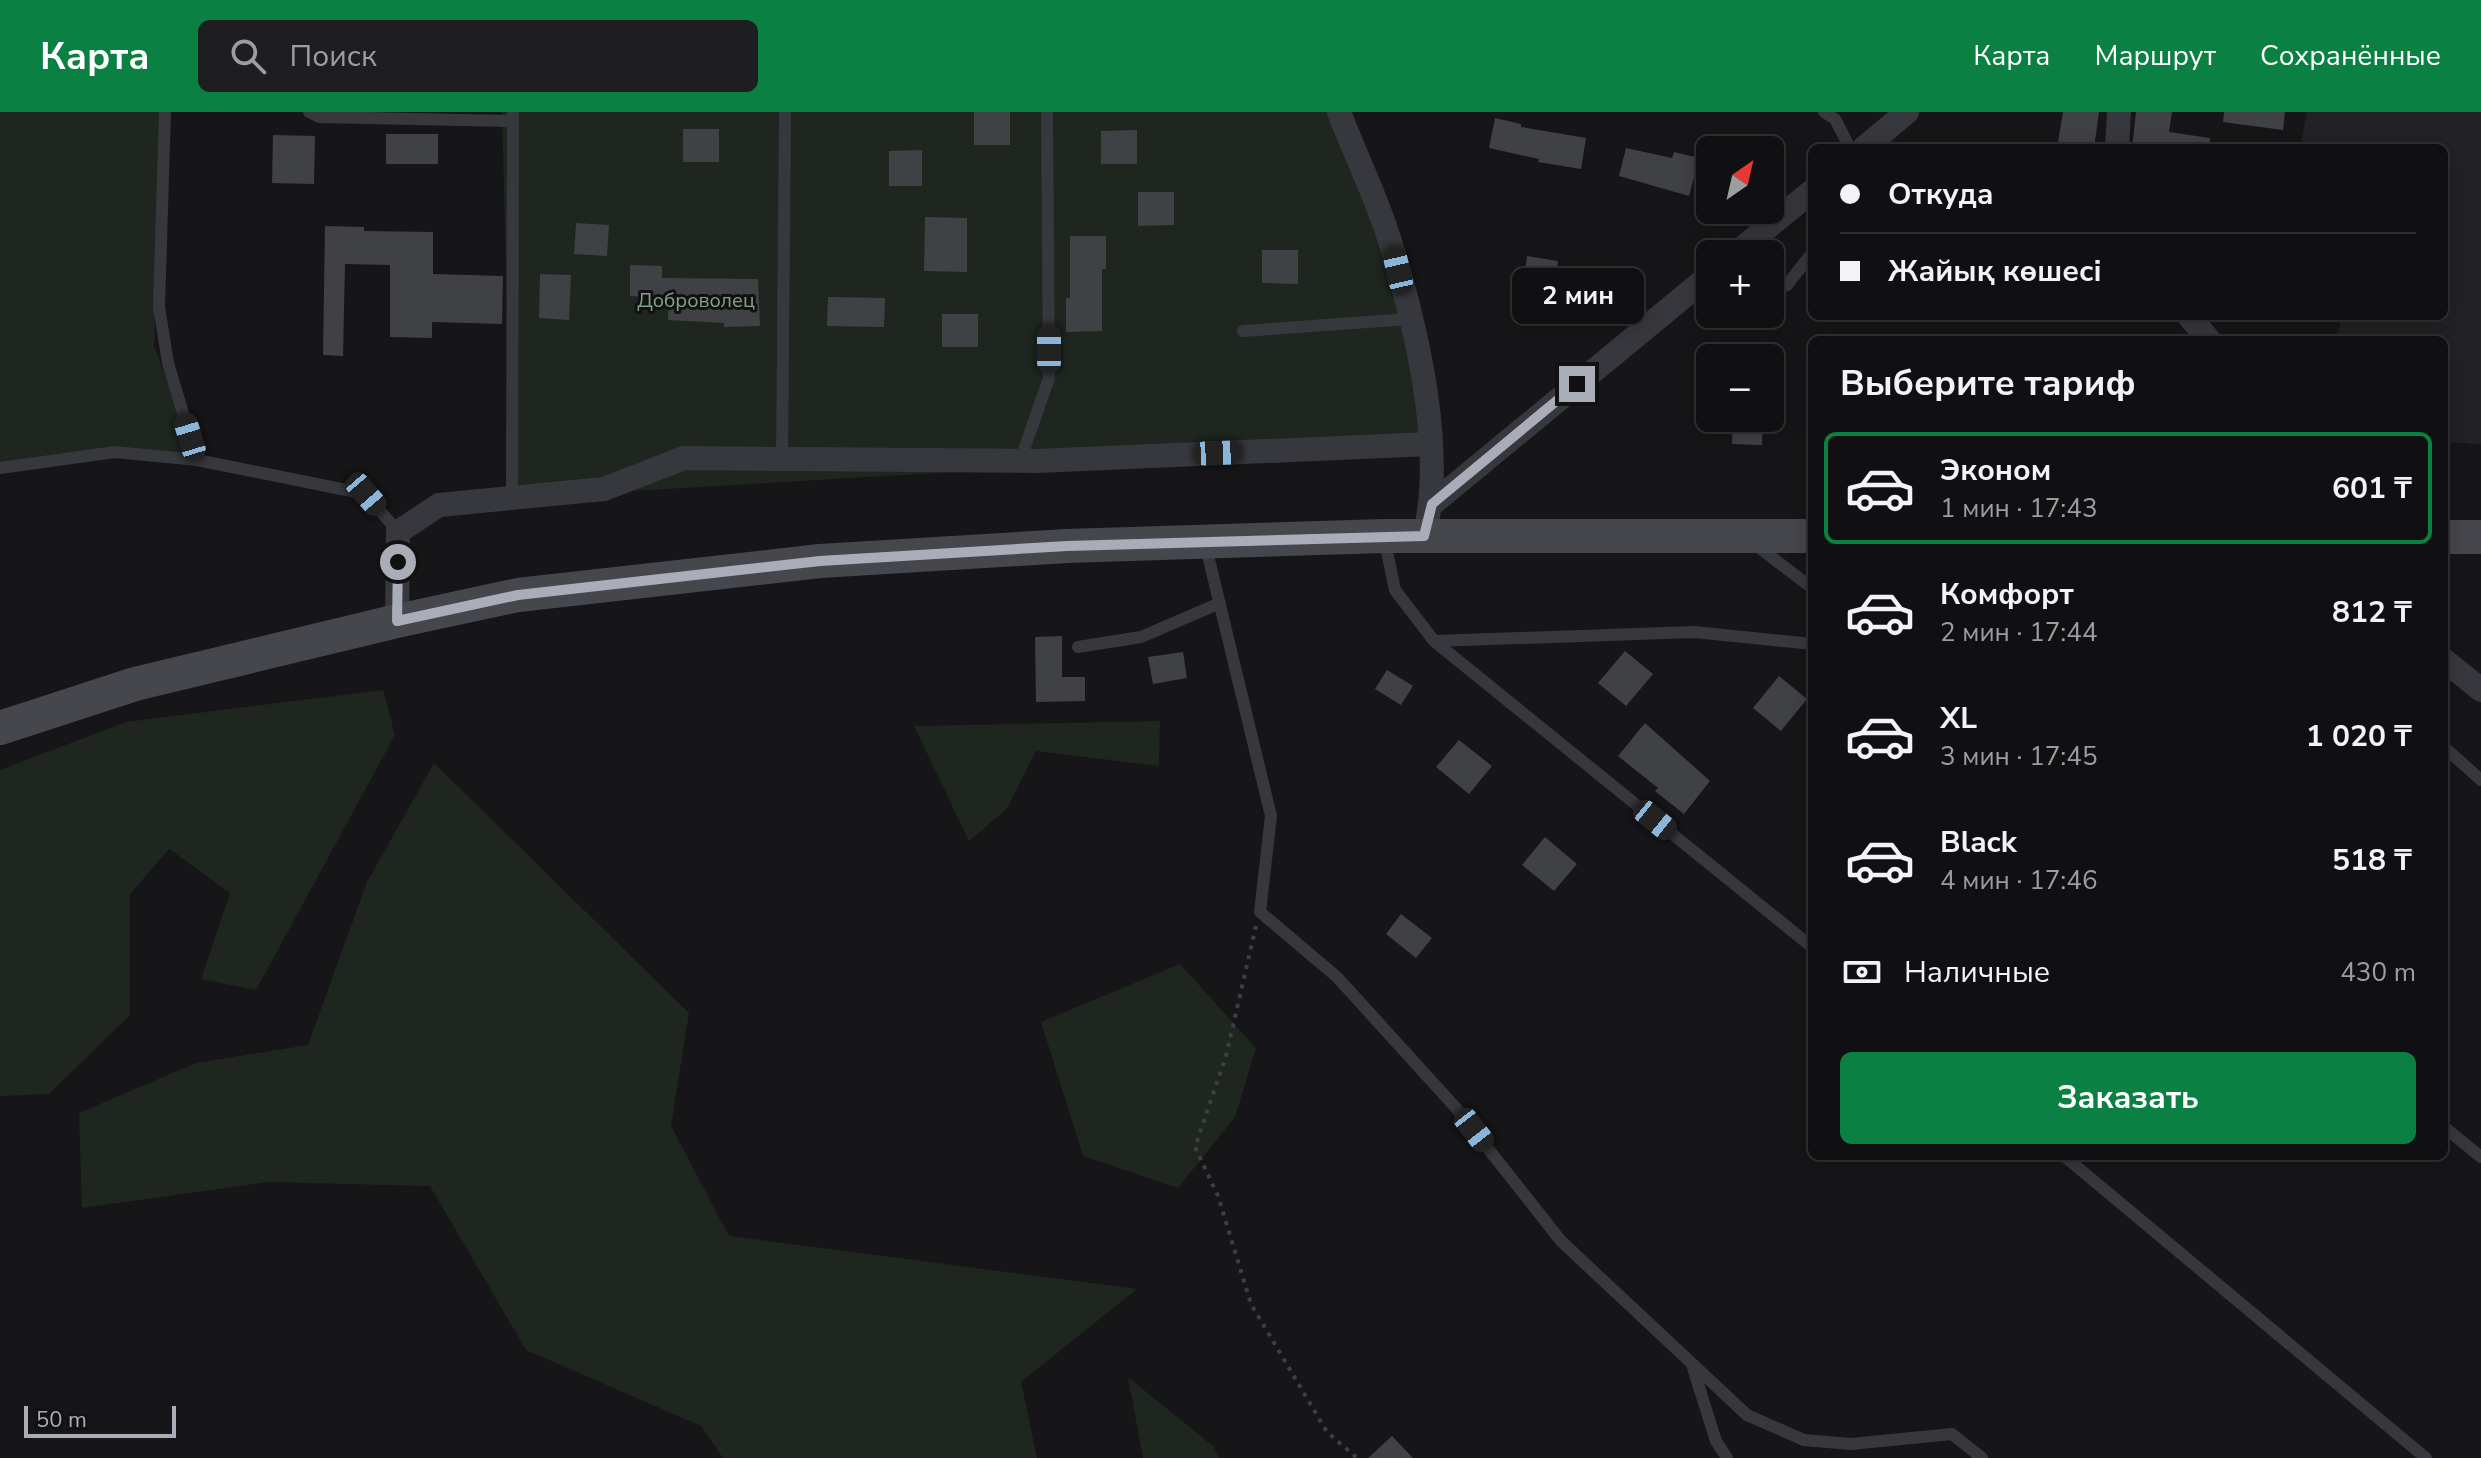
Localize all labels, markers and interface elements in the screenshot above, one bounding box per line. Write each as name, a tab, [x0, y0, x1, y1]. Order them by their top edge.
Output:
search box	[198, 20, 758, 92]
text: Карта	[40, 31, 150, 82]
icon: search	[226, 34, 270, 78]
text: Поиск	[290, 36, 377, 77]
text: Карта	[1973, 37, 2050, 75]
text: Маршрут	[2094, 37, 2216, 75]
text: Сохранённые	[2260, 37, 2441, 75]
north arrow	[1696, 136, 1784, 224]
map controls	[1696, 136, 1784, 432]
text: Откуда	[1888, 174, 1994, 215]
button: +	[1696, 240, 1784, 328]
car	[1381, 244, 1415, 296]
text: Жайық көшесі	[1888, 251, 2102, 292]
callout: 2 мин	[1511, 268, 1643, 324]
text: 2 мин	[1542, 278, 1614, 313]
park label: Доброволец	[637, 287, 755, 314]
car	[1037, 325, 1061, 373]
button: −	[1696, 344, 1784, 432]
text: Выберите тариф	[1840, 359, 2136, 408]
route end	[1559, 366, 1595, 402]
car	[172, 411, 208, 463]
car	[1194, 440, 1242, 466]
text: Эконом	[1940, 450, 2051, 491]
icon: car	[1844, 452, 1916, 524]
car	[341, 468, 391, 520]
text: 601 ₸	[2332, 468, 2412, 509]
text: 1 мин · 17:43	[1940, 491, 2097, 526]
route start	[380, 544, 416, 580]
text: Комфорт	[1940, 574, 2074, 615]
icon: car	[1844, 576, 1916, 648]
text: 812 ₸	[2332, 592, 2412, 633]
text: 2 мин · 17:44	[1940, 615, 2097, 650]
text: XL	[1940, 698, 1977, 739]
icon: car	[1844, 700, 1916, 772]
text: 1 020 ₸	[2306, 716, 2412, 757]
text: 3 мин · 17:45	[1940, 739, 2097, 774]
car	[1629, 796, 1681, 844]
text: Black	[1940, 822, 2017, 863]
icon: car	[1844, 824, 1916, 896]
text: 518 ₸	[2332, 840, 2412, 881]
text: 4 мин · 17:46	[1940, 863, 2097, 898]
icon: cash	[1840, 950, 1884, 994]
text: Наличные	[1904, 952, 2050, 993]
text: 430 m	[2340, 955, 2416, 990]
button: Заказать	[1840, 1052, 2416, 1144]
car	[1450, 1104, 1498, 1156]
scale bar	[24, 1402, 176, 1438]
text: 50 m	[36, 1405, 87, 1435]

